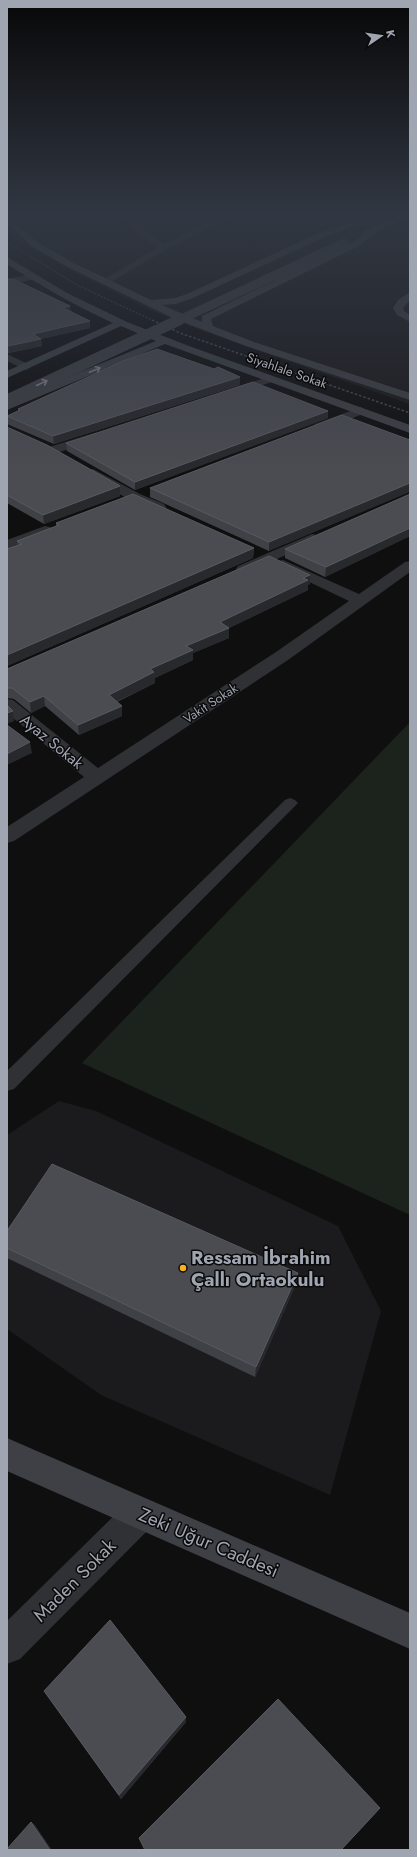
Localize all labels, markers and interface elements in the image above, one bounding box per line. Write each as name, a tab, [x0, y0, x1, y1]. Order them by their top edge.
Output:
north arrow	[361, 16, 401, 56]
text: K	[382, 28, 399, 40]
street label: Siyahlale Sokak	[244, 348, 330, 393]
one-way arrow	[88, 366, 100, 374]
one-way arrow	[36, 379, 48, 386]
street label: Vakit Sokak	[179, 679, 241, 728]
street label: Ayaz Sokak	[15, 709, 89, 775]
place label: Ressam İbrahim Çallı Ortaokulu	[191, 1244, 331, 1293]
marker: Ressam İbrahim Çallı Ortaokulu	[178, 1263, 188, 1273]
street label: Zeki Uğur Caddesi	[135, 1501, 283, 1584]
street label: Maden Sokak	[27, 1532, 122, 1628]

